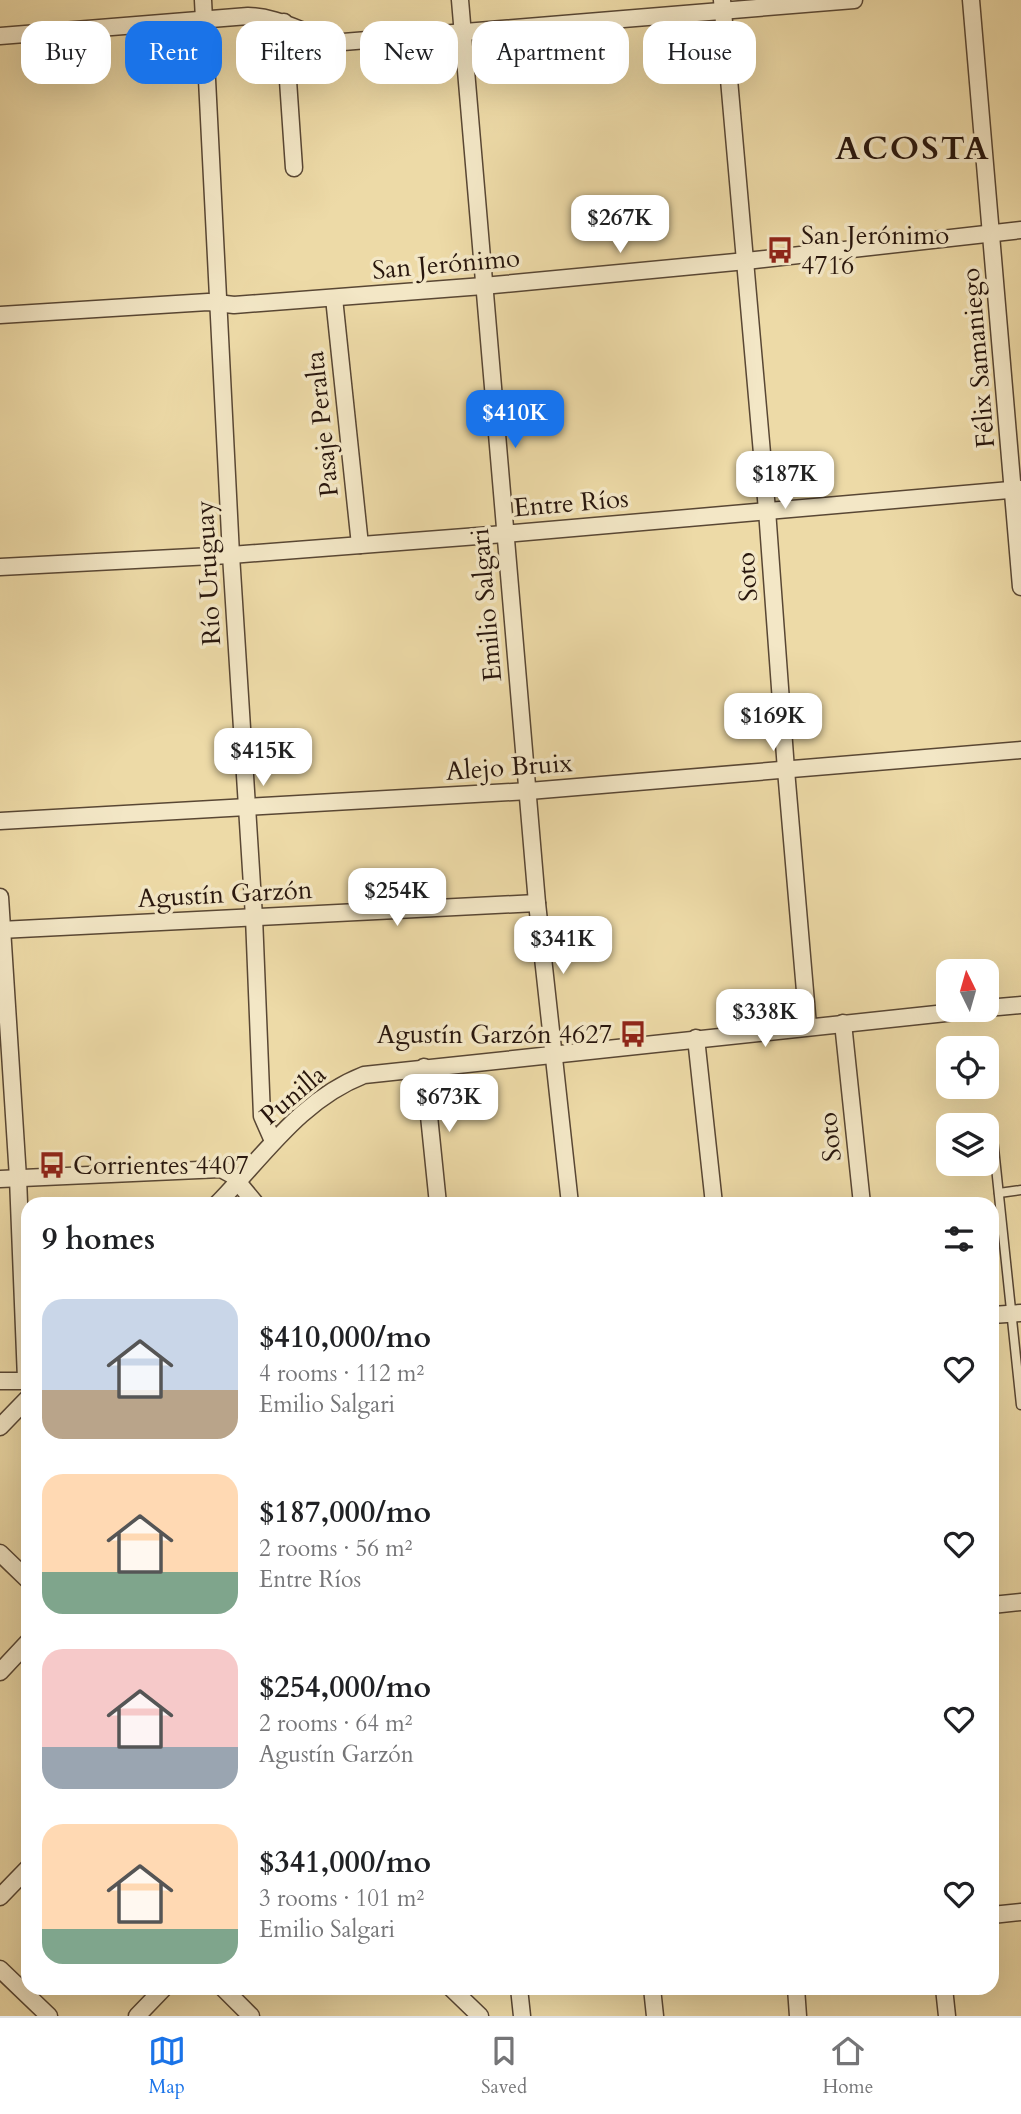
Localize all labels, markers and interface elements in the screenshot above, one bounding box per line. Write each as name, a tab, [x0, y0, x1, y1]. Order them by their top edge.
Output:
chip: Buy	[21, 21, 111, 84]
chip: Rent	[125, 21, 222, 84]
chip: Filters	[236, 21, 346, 84]
chip: New	[360, 21, 458, 84]
chip: Apartment	[472, 21, 629, 84]
chip: House	[643, 21, 756, 84]
district label: ACOSTA	[835, 126, 991, 171]
pin: $267K	[571, 196, 669, 255]
text: $267K	[587, 202, 653, 233]
place label: San Jerónimo 4716	[801, 218, 949, 283]
bus stop icon: San Jerónimo 4716	[765, 235, 795, 265]
street label: San Jerónimo	[371, 240, 521, 288]
street label: Félix Samaniego	[953, 267, 1003, 449]
street label: Pasaje Peralta	[297, 349, 347, 499]
pin: $410K	[466, 391, 564, 450]
text: $410K	[482, 397, 548, 428]
pin: $187K	[736, 452, 834, 511]
text: $187K	[752, 458, 818, 489]
street label: Entre Ríos	[512, 481, 630, 525]
street label: Río Uruguay	[187, 499, 229, 646]
street label: Emilio Salgari	[462, 527, 510, 683]
street label: Soto	[728, 551, 766, 603]
pin: $169K	[724, 694, 822, 753]
text: $169K	[740, 700, 806, 731]
pin: $415K	[214, 728, 312, 788]
text: $415K	[230, 735, 296, 766]
street label: Alejo Bruix	[444, 745, 574, 789]
pin: $254K	[348, 869, 446, 928]
street label: Agustín Garzón	[137, 872, 314, 916]
text: $254K	[364, 875, 430, 906]
pin: $341K	[514, 916, 612, 976]
text: $341K	[530, 923, 596, 954]
north arrow	[936, 959, 999, 1022]
map controls	[936, 959, 999, 1176]
pin: $338K	[716, 990, 814, 1049]
text: $338K	[732, 996, 798, 1027]
place label: Agustín Garzón 4627	[377, 1017, 612, 1052]
bus stop icon: Agustín Garzón 4627	[618, 1019, 648, 1049]
button: locate	[936, 1036, 999, 1099]
street label: Punilla	[253, 1057, 333, 1133]
pin: $673K	[400, 1074, 498, 1134]
text: $673K	[416, 1081, 482, 1112]
street label: Soto	[810, 1111, 850, 1163]
button: layers	[936, 1113, 999, 1176]
place label: Corrientes 4407	[73, 1148, 249, 1183]
bus stop icon: Corrientes 4407	[37, 1150, 67, 1180]
text: 9 homes	[42, 1219, 155, 1260]
icon: filters	[940, 1220, 978, 1258]
text: $410,000/mo	[259, 1317, 431, 1358]
icon: home	[98, 1327, 182, 1411]
icon: heart	[940, 1350, 978, 1388]
text: 4 rooms · 112 m²	[259, 1358, 424, 1389]
text: Emilio Salgari	[259, 1389, 395, 1420]
text: $187,000/mo	[259, 1492, 431, 1533]
icon: home	[98, 1502, 182, 1586]
icon: heart	[940, 1525, 978, 1563]
text: 2 rooms · 56 m²	[259, 1533, 412, 1564]
text: Entre Ríos	[259, 1564, 361, 1595]
text: $254,000/mo	[259, 1667, 431, 1708]
icon: home	[98, 1677, 182, 1761]
icon: heart	[940, 1700, 978, 1738]
text: 2 rooms · 64 m²	[259, 1708, 412, 1739]
text: Agustín Garzón	[259, 1739, 414, 1770]
text: $341,000/mo	[259, 1842, 431, 1883]
icon: home	[98, 1852, 182, 1936]
icon: heart	[940, 1875, 978, 1913]
text: 3 rooms · 101 m²	[259, 1883, 424, 1914]
text: Emilio Salgari	[259, 1914, 395, 1945]
tab: Map	[148, 2032, 186, 2100]
tab: Saved	[481, 2032, 527, 2100]
tab: Home	[822, 2032, 873, 2100]

